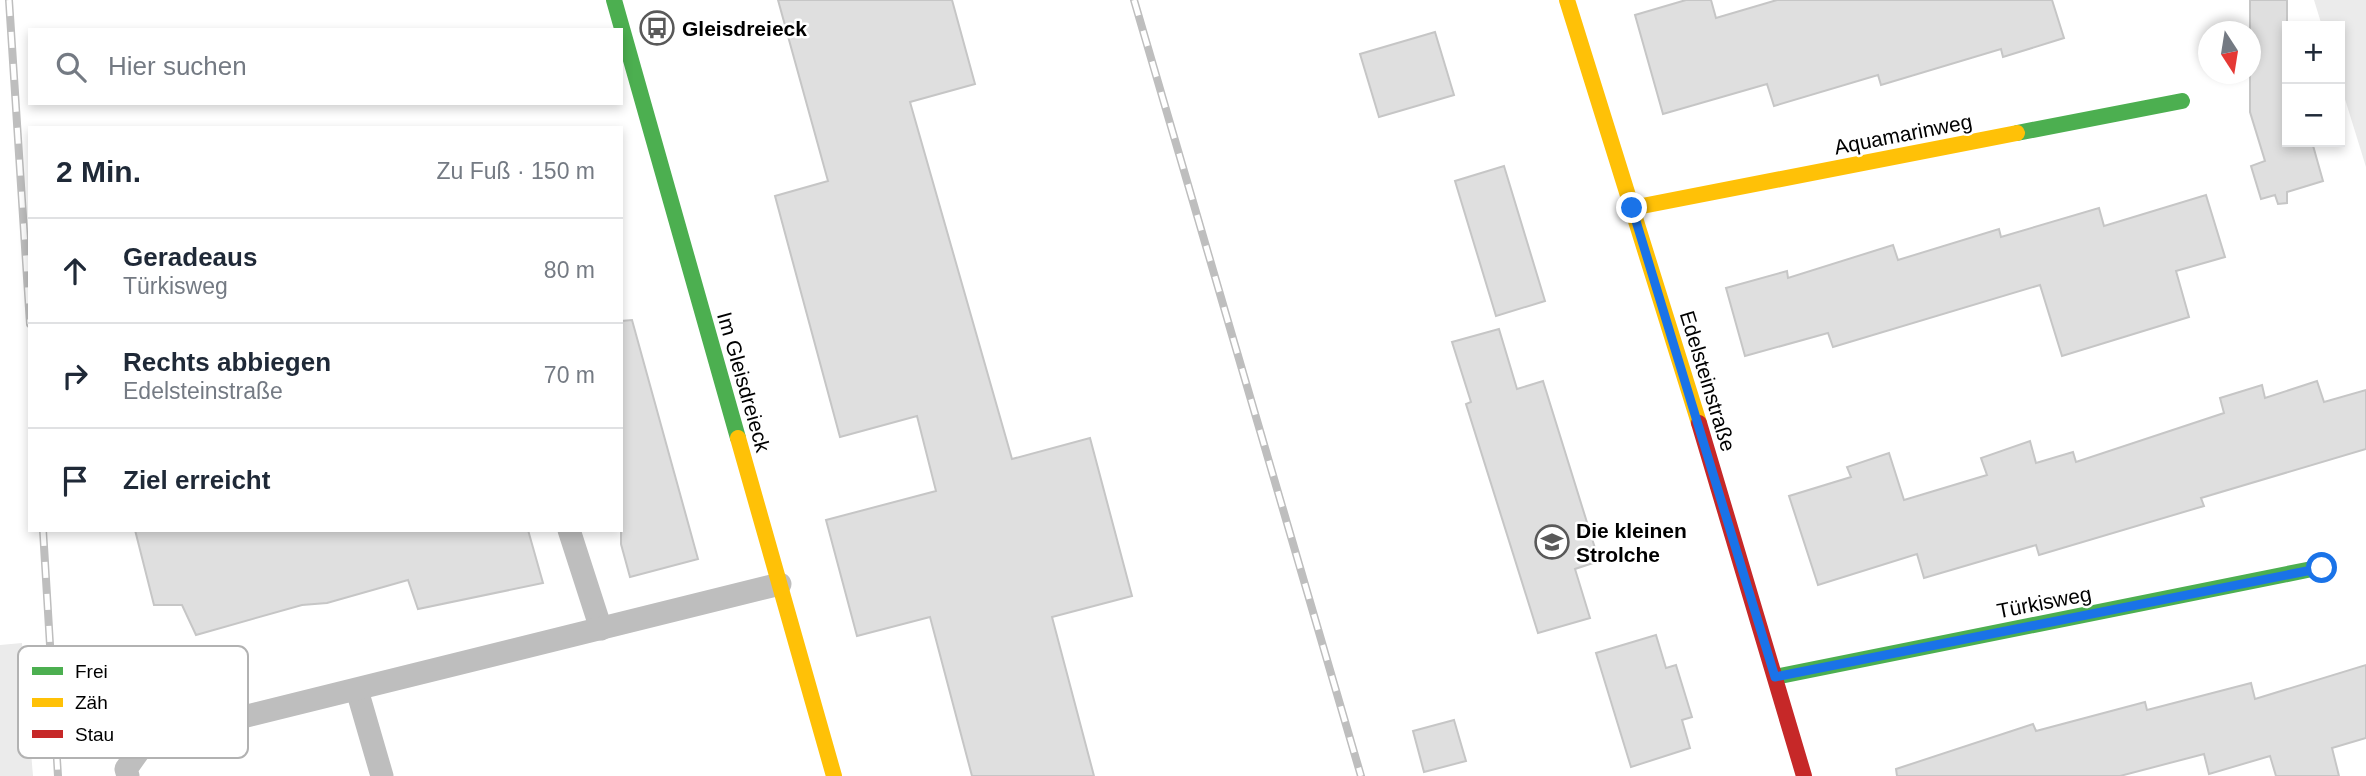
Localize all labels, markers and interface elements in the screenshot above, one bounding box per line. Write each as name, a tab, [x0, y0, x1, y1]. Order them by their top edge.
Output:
bus stop icon: Gleisdreieck	[638, 9, 676, 47]
place label: Gleisdreieck	[682, 17, 807, 40]
north arrow	[2198, 21, 2261, 84]
map controls	[2282, 21, 2345, 147]
button: +	[2282, 21, 2345, 84]
search box	[28, 28, 623, 105]
icon: search	[52, 48, 90, 86]
text: Hier suchen	[108, 51, 247, 81]
button: −	[2282, 84, 2345, 147]
street label: Aquamarinweg	[1832, 109, 1974, 159]
text: 2 Min.	[56, 155, 141, 188]
text: Zu Fuß · 150 m	[437, 158, 595, 184]
route end	[1616, 192, 1647, 223]
text: Geradeaus	[123, 242, 257, 272]
icon: ahead	[56, 252, 94, 290]
text: 80 m	[544, 257, 595, 283]
text: Türkisweg	[123, 273, 228, 299]
street label: Edelsteinstraße	[1676, 308, 1740, 454]
street label: Im Gleisdreieck	[713, 309, 775, 455]
text: Rechts abbiegen	[123, 347, 331, 377]
icon: right	[56, 357, 94, 395]
text: 70 m	[544, 362, 595, 388]
text: Edelsteinstraße	[123, 378, 283, 404]
icon: arrive	[56, 462, 94, 500]
text: Ziel erreicht	[123, 465, 270, 495]
place label: Die kleinen Strolche	[1576, 519, 1687, 566]
school or university icon: Die kleinen Strolche	[1533, 523, 1571, 561]
route start	[2306, 552, 2337, 583]
street label: Türkisweg	[1995, 582, 2093, 622]
legend	[18, 646, 248, 758]
text: Frei	[75, 661, 108, 682]
text: Zäh	[75, 692, 108, 713]
text: Stau	[75, 724, 114, 745]

